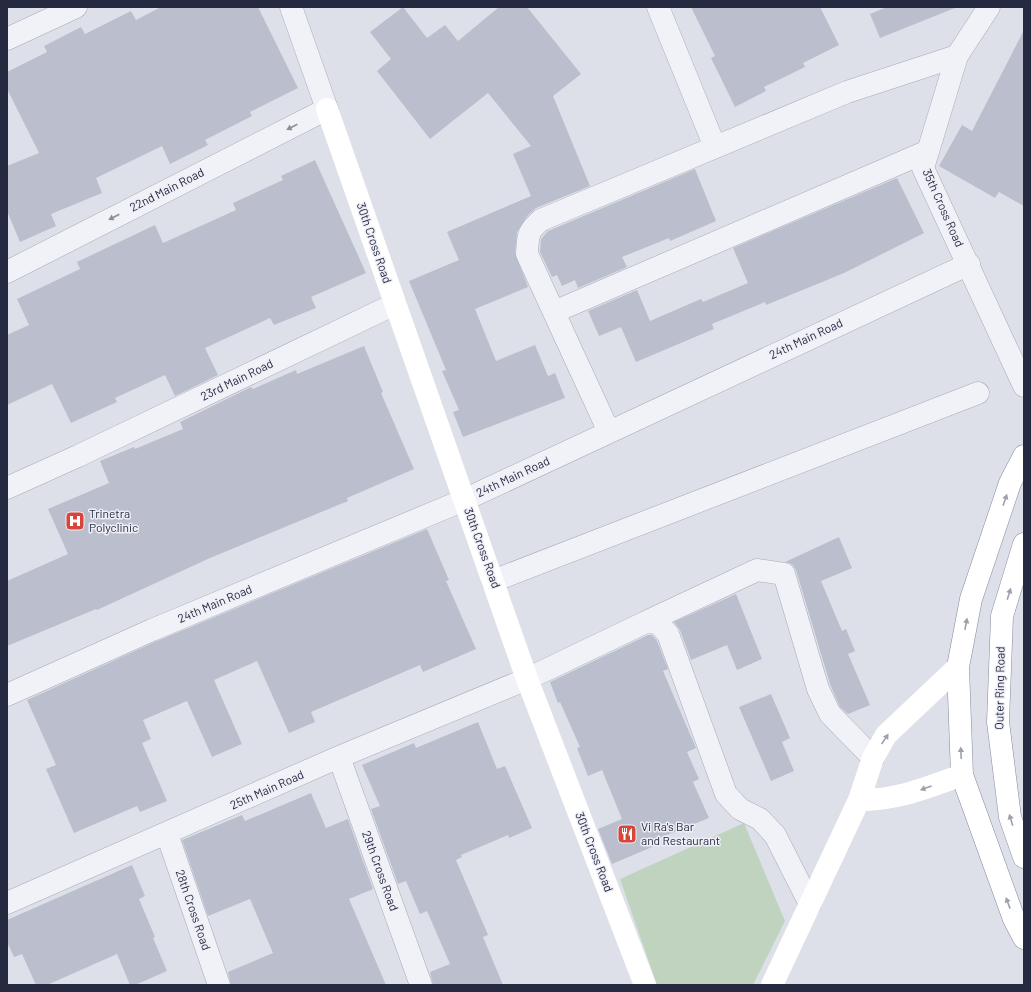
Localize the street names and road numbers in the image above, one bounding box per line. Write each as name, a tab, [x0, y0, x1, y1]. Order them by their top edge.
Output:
street label: 22nd Main Road	[127, 164, 206, 214]
street label: 35th Cross Road	[920, 166, 967, 249]
street label: 30th Cross Road	[355, 200, 395, 285]
street label: 24th Main Road	[767, 315, 845, 361]
street label: 23rd Main Road	[198, 355, 275, 403]
street label: 24th Main Road	[474, 453, 552, 499]
street label: 30th Cross Road	[462, 506, 504, 590]
street label: 24th Main Road	[175, 581, 254, 625]
street label: Outer Ring Road	[991, 646, 1007, 730]
street label: 25th Main Road	[228, 767, 306, 812]
street label: 30th Cross Road	[573, 810, 617, 894]
street label: 29th Cross Road	[360, 829, 402, 913]
street label: 28th Cross Road	[174, 868, 214, 952]

